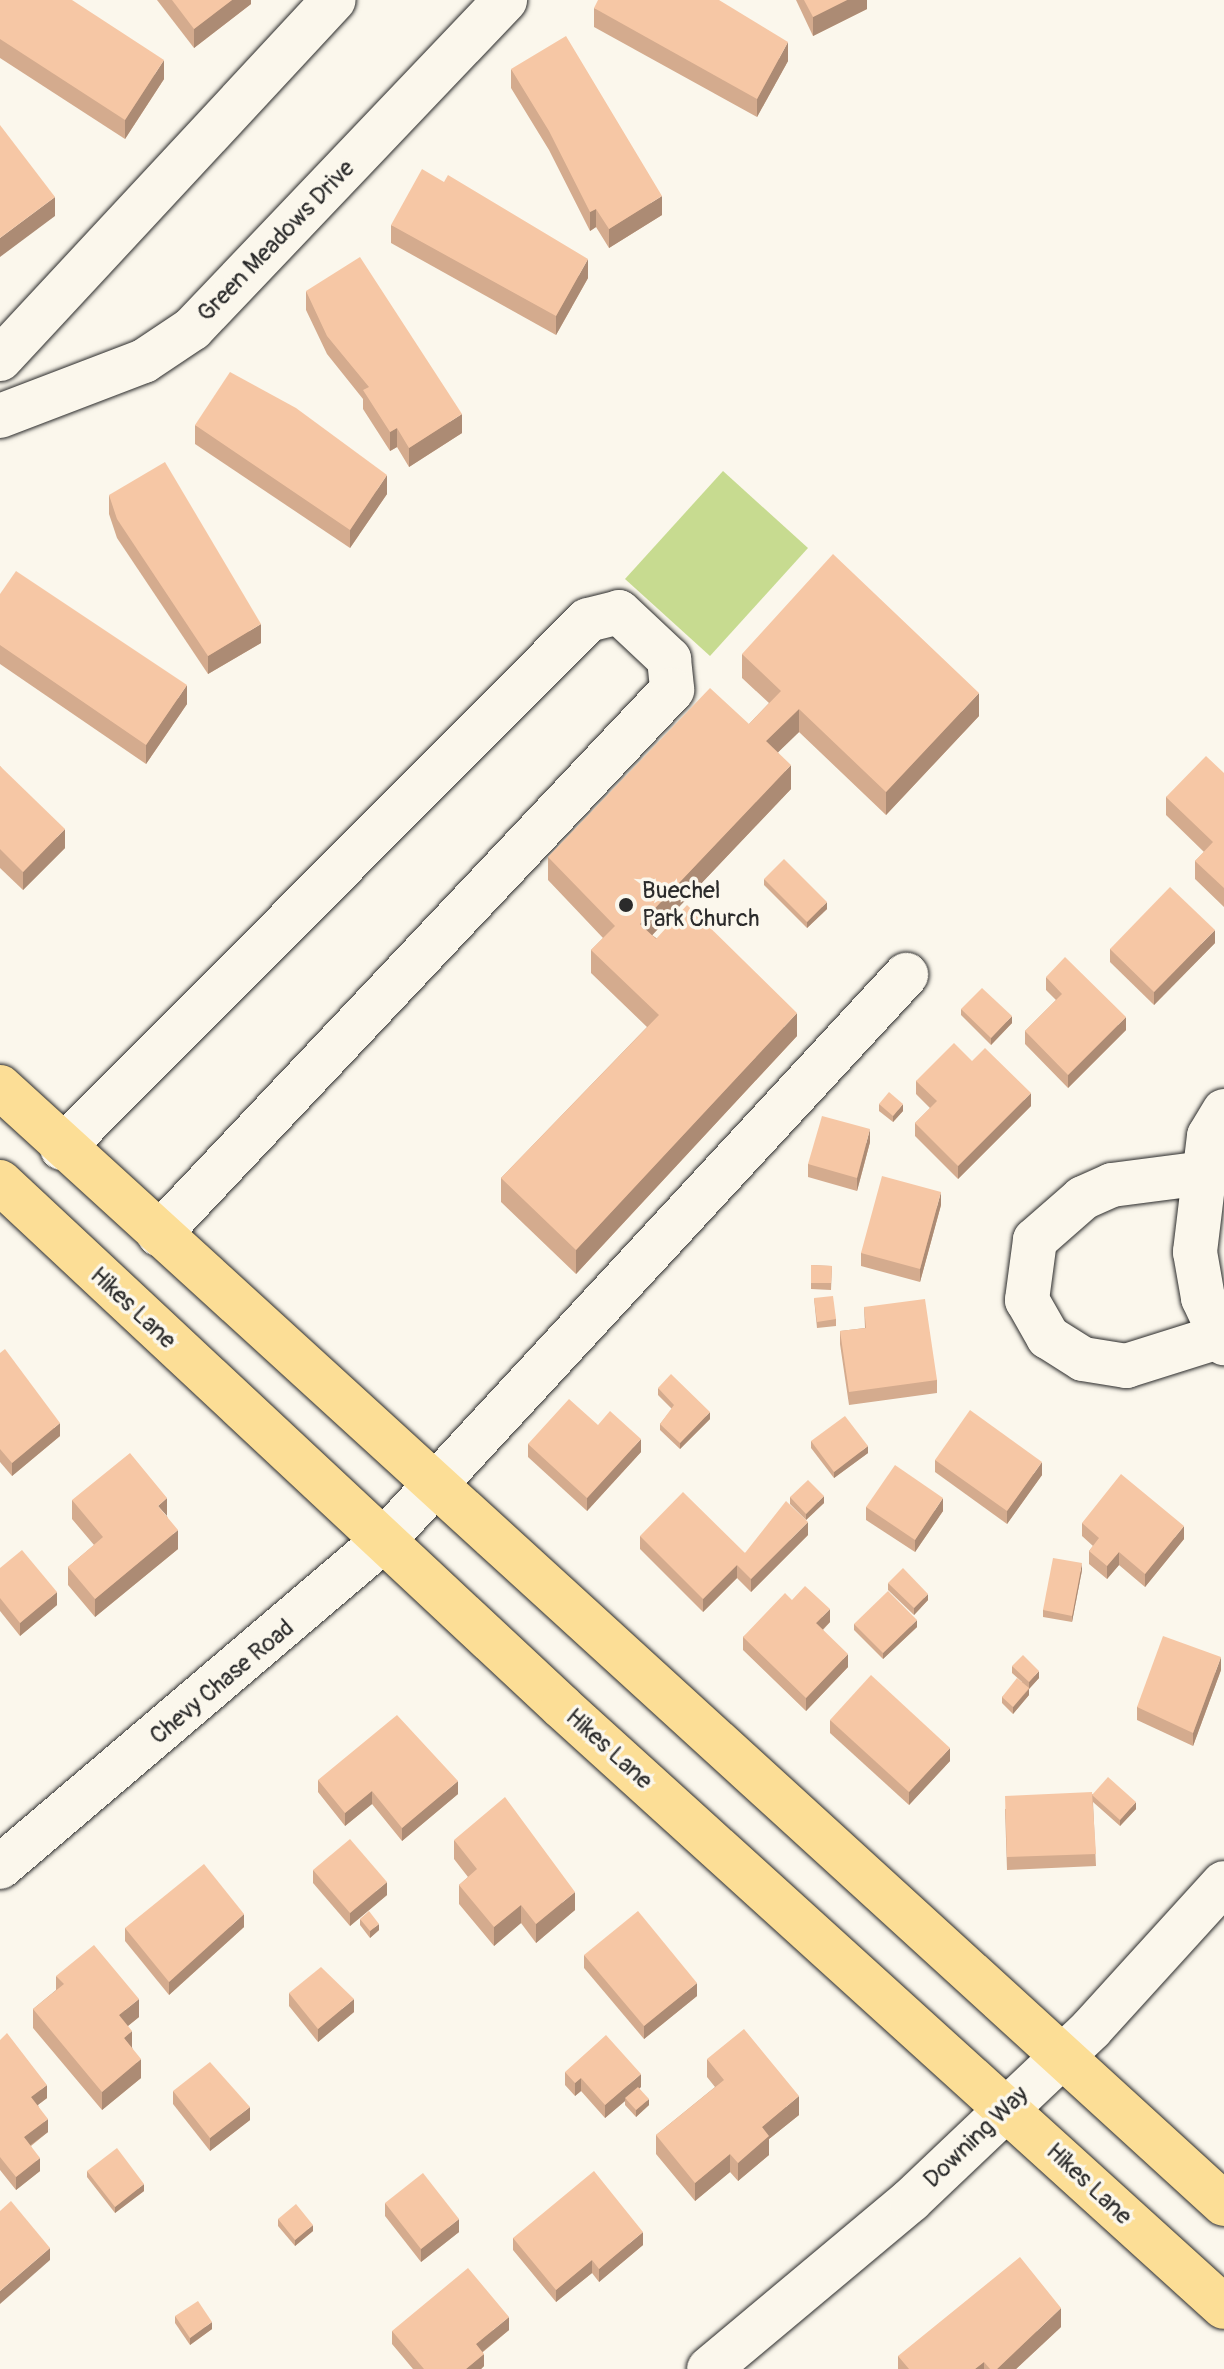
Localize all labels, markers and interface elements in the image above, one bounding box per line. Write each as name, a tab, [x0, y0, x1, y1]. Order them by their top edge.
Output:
street label: Green Meadows Drive	[191, 154, 361, 328]
place label: Buechel Park Church	[642, 877, 759, 933]
marker: Buechel Park Church	[617, 896, 635, 914]
street label: Hikes Lane	[84, 1261, 182, 1355]
street label: Chevy Chase Road	[144, 1613, 300, 1751]
street label: Hikes Lane	[560, 1703, 658, 1795]
street label: Downing Way	[918, 2080, 1034, 2194]
street label: Hikes Lane	[1040, 2137, 1138, 2231]

